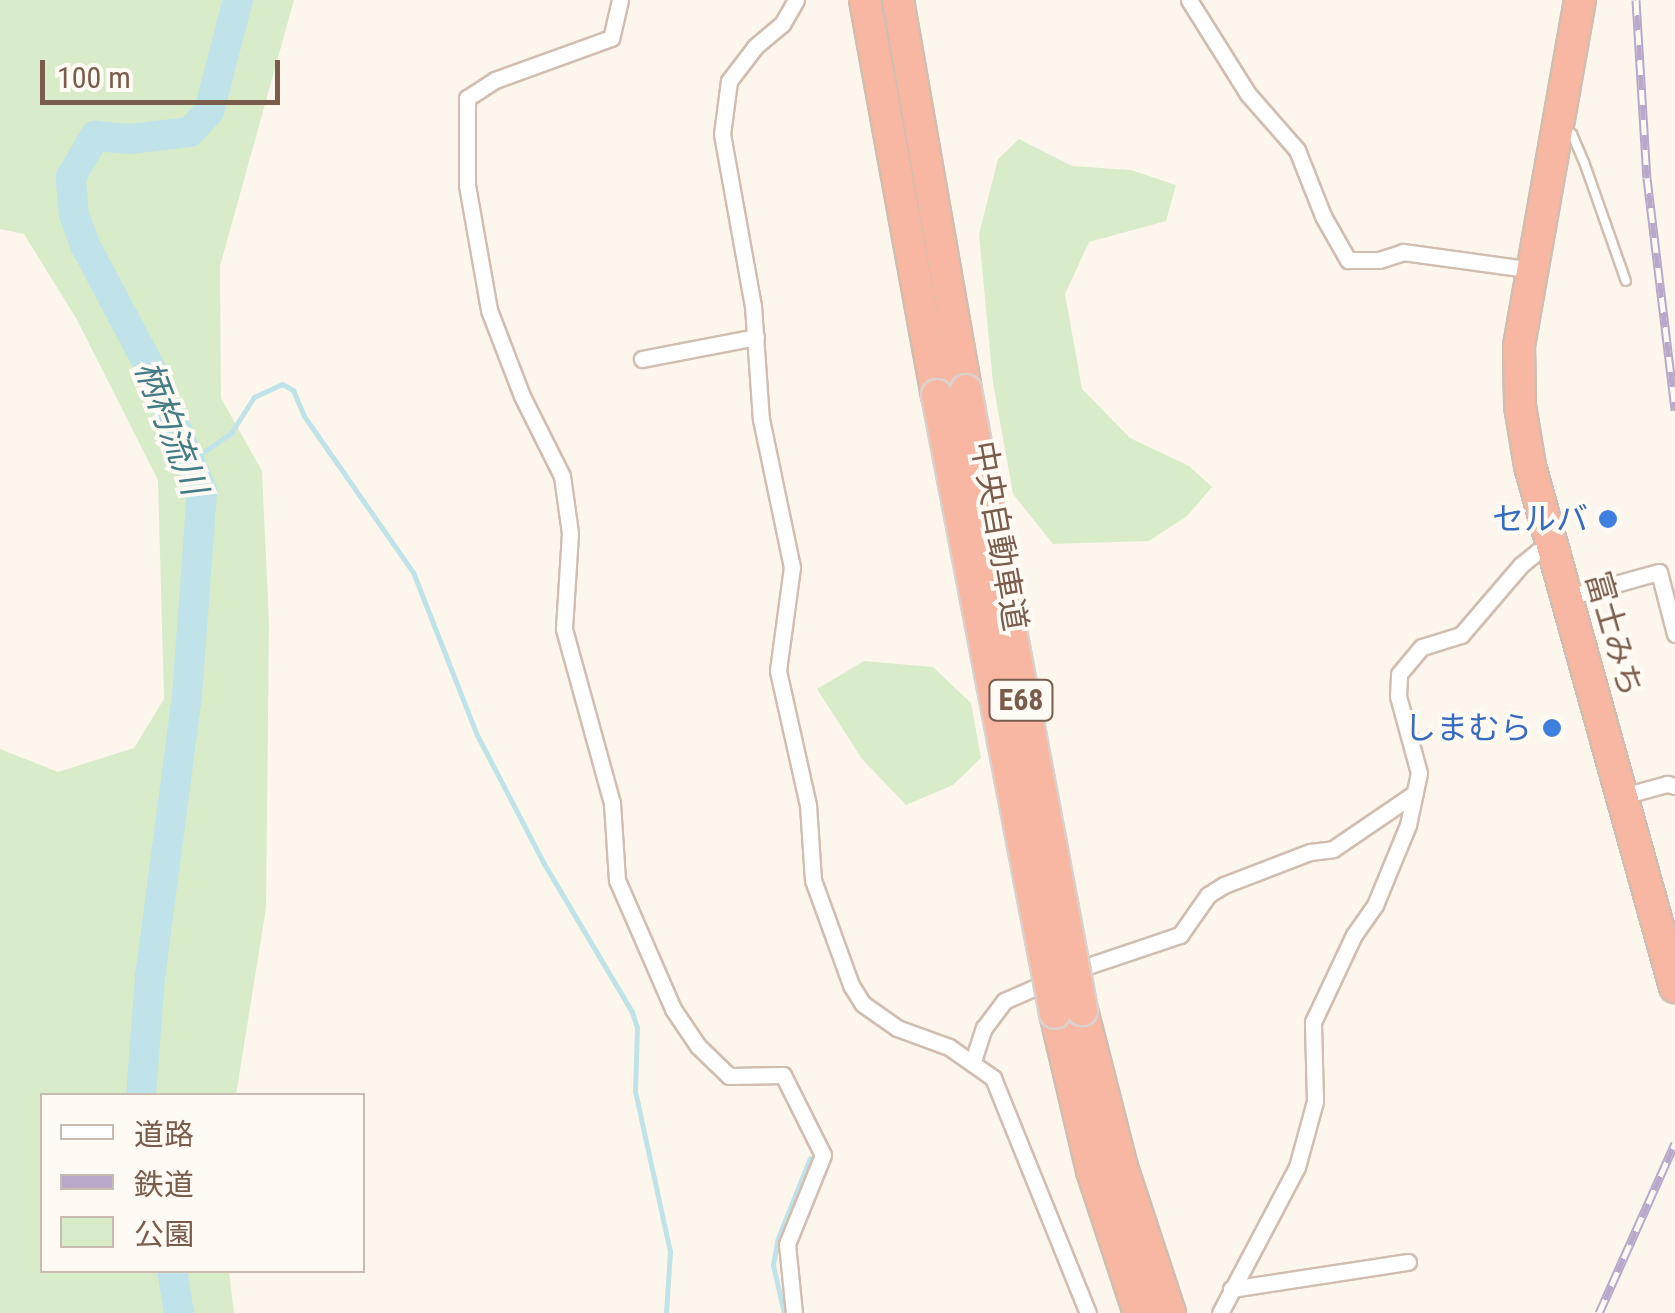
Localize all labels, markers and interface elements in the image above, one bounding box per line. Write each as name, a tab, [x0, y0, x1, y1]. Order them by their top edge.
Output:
scale bar	[45, 40, 285, 102]
text: 100 m	[57, 60, 131, 95]
water label: 柄杓流川	[125, 355, 215, 501]
street label: 中央自動車道	[963, 438, 1035, 634]
place label: セルバ	[1492, 500, 1588, 538]
marker: セルバ	[1597, 508, 1619, 530]
street label: 富士みち	[1578, 567, 1650, 701]
road number: E68	[986, 675, 1056, 725]
place label: しまむら	[1404, 709, 1532, 747]
marker: しまむら	[1541, 717, 1563, 739]
legend	[40, 1093, 365, 1273]
text: 道路	[134, 1117, 194, 1152]
text: 鉄道	[134, 1167, 194, 1202]
text: 公園	[134, 1217, 194, 1252]

